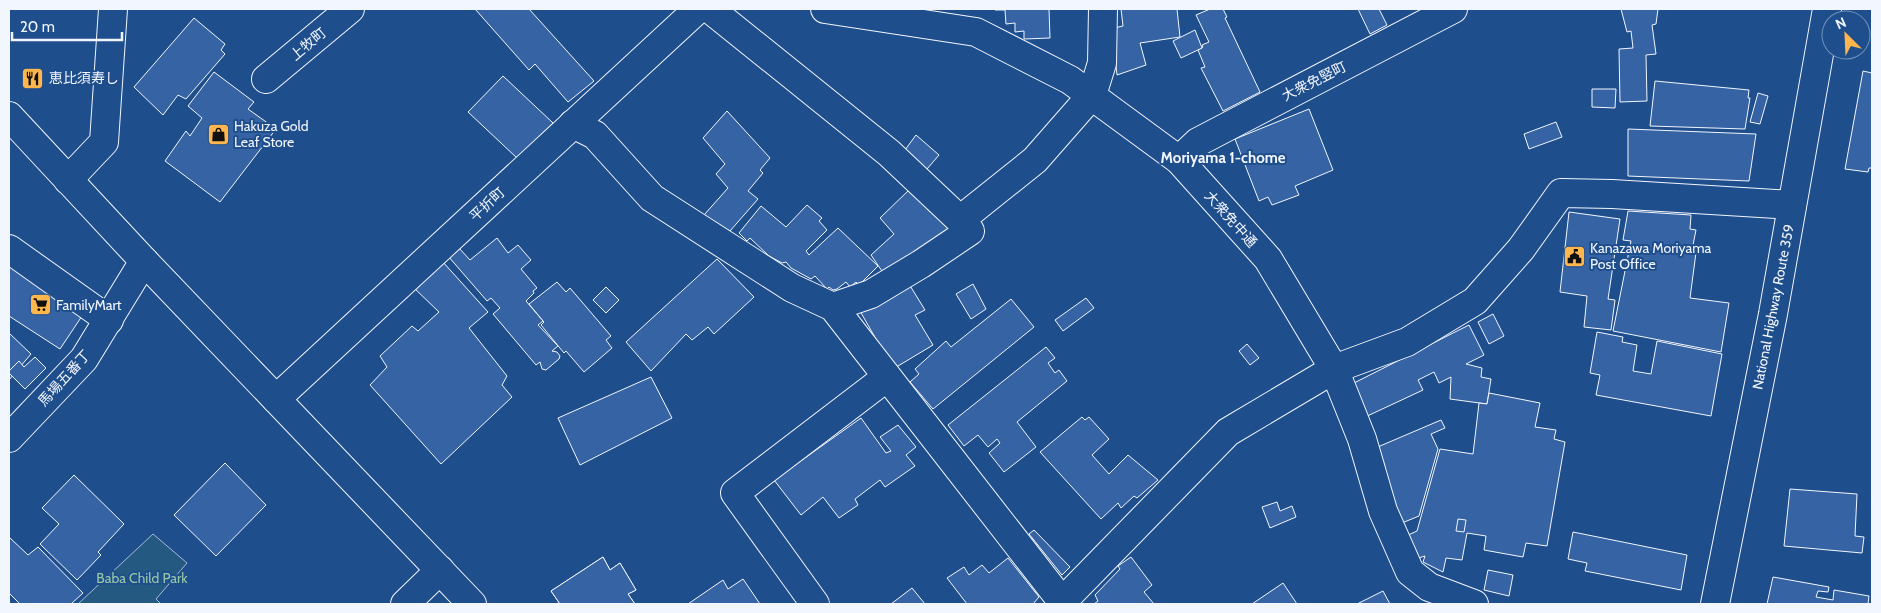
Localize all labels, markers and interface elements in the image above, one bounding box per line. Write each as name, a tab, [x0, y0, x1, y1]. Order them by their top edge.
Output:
scale bar	[12, 10, 122, 42]
north arrow	[1821, 10, 1871, 60]
text: N	[1833, 13, 1849, 33]
text: 20 m	[20, 18, 55, 36]
street label: 上牧町	[286, 24, 330, 64]
street label: 大衆免竪町	[1279, 57, 1349, 105]
restaurant icon: 恵比須寿し	[21, 66, 45, 90]
place label: 恵比須寿し	[49, 69, 119, 87]
place label: Hakuza Gold Leaf Store	[234, 117, 309, 151]
shop icon: Hakuza Gold Leaf Store	[206, 122, 230, 146]
district label: Moriyama 1-chome	[1161, 149, 1286, 167]
street label: 平折町	[466, 183, 508, 225]
street label: 大衆免中通	[1201, 187, 1261, 251]
street label: National Highway Route 359	[1748, 223, 1798, 391]
place label: Kanazawa Moriyama Post Office	[1590, 239, 1712, 273]
public building icon: Kanazawa Moriyama Post Office	[1562, 244, 1586, 268]
supermarket icon: FamilyMart	[28, 293, 52, 317]
place label: FamilyMart	[56, 296, 122, 314]
street label: 馬場五番丁	[34, 346, 94, 410]
park label: Baba Child Park	[96, 569, 188, 587]

